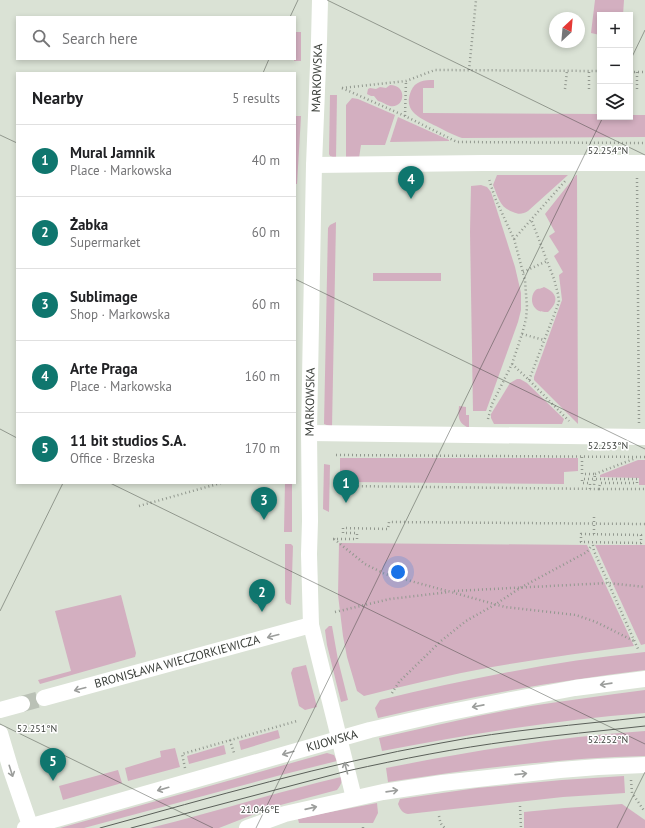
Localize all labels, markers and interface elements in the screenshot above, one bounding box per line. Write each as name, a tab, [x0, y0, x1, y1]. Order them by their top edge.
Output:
north arrow	[549, 12, 585, 48]
map controls	[597, 12, 633, 120]
button: +	[597, 12, 633, 48]
search box	[16, 16, 296, 60]
icon: search	[30, 27, 52, 49]
text: Search here	[62, 29, 138, 48]
street label: MARKOWSKA	[308, 43, 325, 113]
button: −	[597, 48, 633, 84]
button: layers	[597, 84, 633, 120]
text: Nearby	[32, 87, 83, 109]
text: 5 results	[232, 90, 280, 107]
text: Mural Jamnik	[70, 143, 155, 162]
text: 52.254°N	[588, 144, 628, 157]
text: 1	[41, 152, 49, 169]
text: 40 m	[252, 152, 280, 169]
text: Place · Markowska	[70, 162, 172, 179]
pin: 4	[398, 166, 424, 199]
text: Żabka	[70, 215, 108, 234]
text: 2	[41, 224, 49, 241]
text: 60 m	[252, 224, 280, 241]
text: Supermarket	[70, 234, 140, 251]
text: Sublimage	[70, 287, 138, 306]
text: 3	[41, 296, 49, 313]
text: 60 m	[252, 296, 280, 313]
text: Shop · Markowska	[70, 306, 170, 323]
text: Arte Praga	[70, 359, 138, 378]
text: 4	[41, 368, 49, 385]
text: 160 m	[245, 368, 280, 385]
street label: MARKOWSKA	[301, 368, 318, 436]
text: Place · Markowska	[70, 378, 172, 395]
text: 11 bit studios S.A.	[70, 431, 186, 450]
text: 52.253°N	[588, 439, 628, 452]
text: 5	[41, 440, 49, 457]
text: 170 m	[245, 440, 280, 457]
text: Office · Brzeska	[70, 450, 155, 467]
pin: 1	[333, 470, 359, 503]
pin: 3	[251, 487, 277, 520]
your location	[388, 562, 408, 582]
pin: 2	[249, 579, 275, 612]
street label: BRONISŁAWA WIECZORKIEWICZA	[93, 631, 261, 691]
one-way arrow	[267, 633, 280, 640]
one-way arrow	[600, 680, 613, 688]
one-way arrow	[74, 685, 87, 693]
one-way arrow	[472, 703, 485, 711]
text: 52.251°N	[17, 722, 57, 735]
street label: KIJOWSKA	[304, 726, 359, 755]
text: 52.252°N	[588, 733, 628, 746]
pin: 5	[40, 748, 66, 781]
one-way arrow	[281, 750, 294, 757]
one-way arrow	[342, 762, 350, 775]
one-way arrow	[8, 764, 15, 777]
one-way arrow	[514, 771, 527, 778]
one-way arrow	[156, 786, 169, 793]
one-way arrow	[385, 787, 398, 795]
text: 21.046°E	[241, 803, 280, 816]
one-way arrow	[304, 803, 317, 811]

